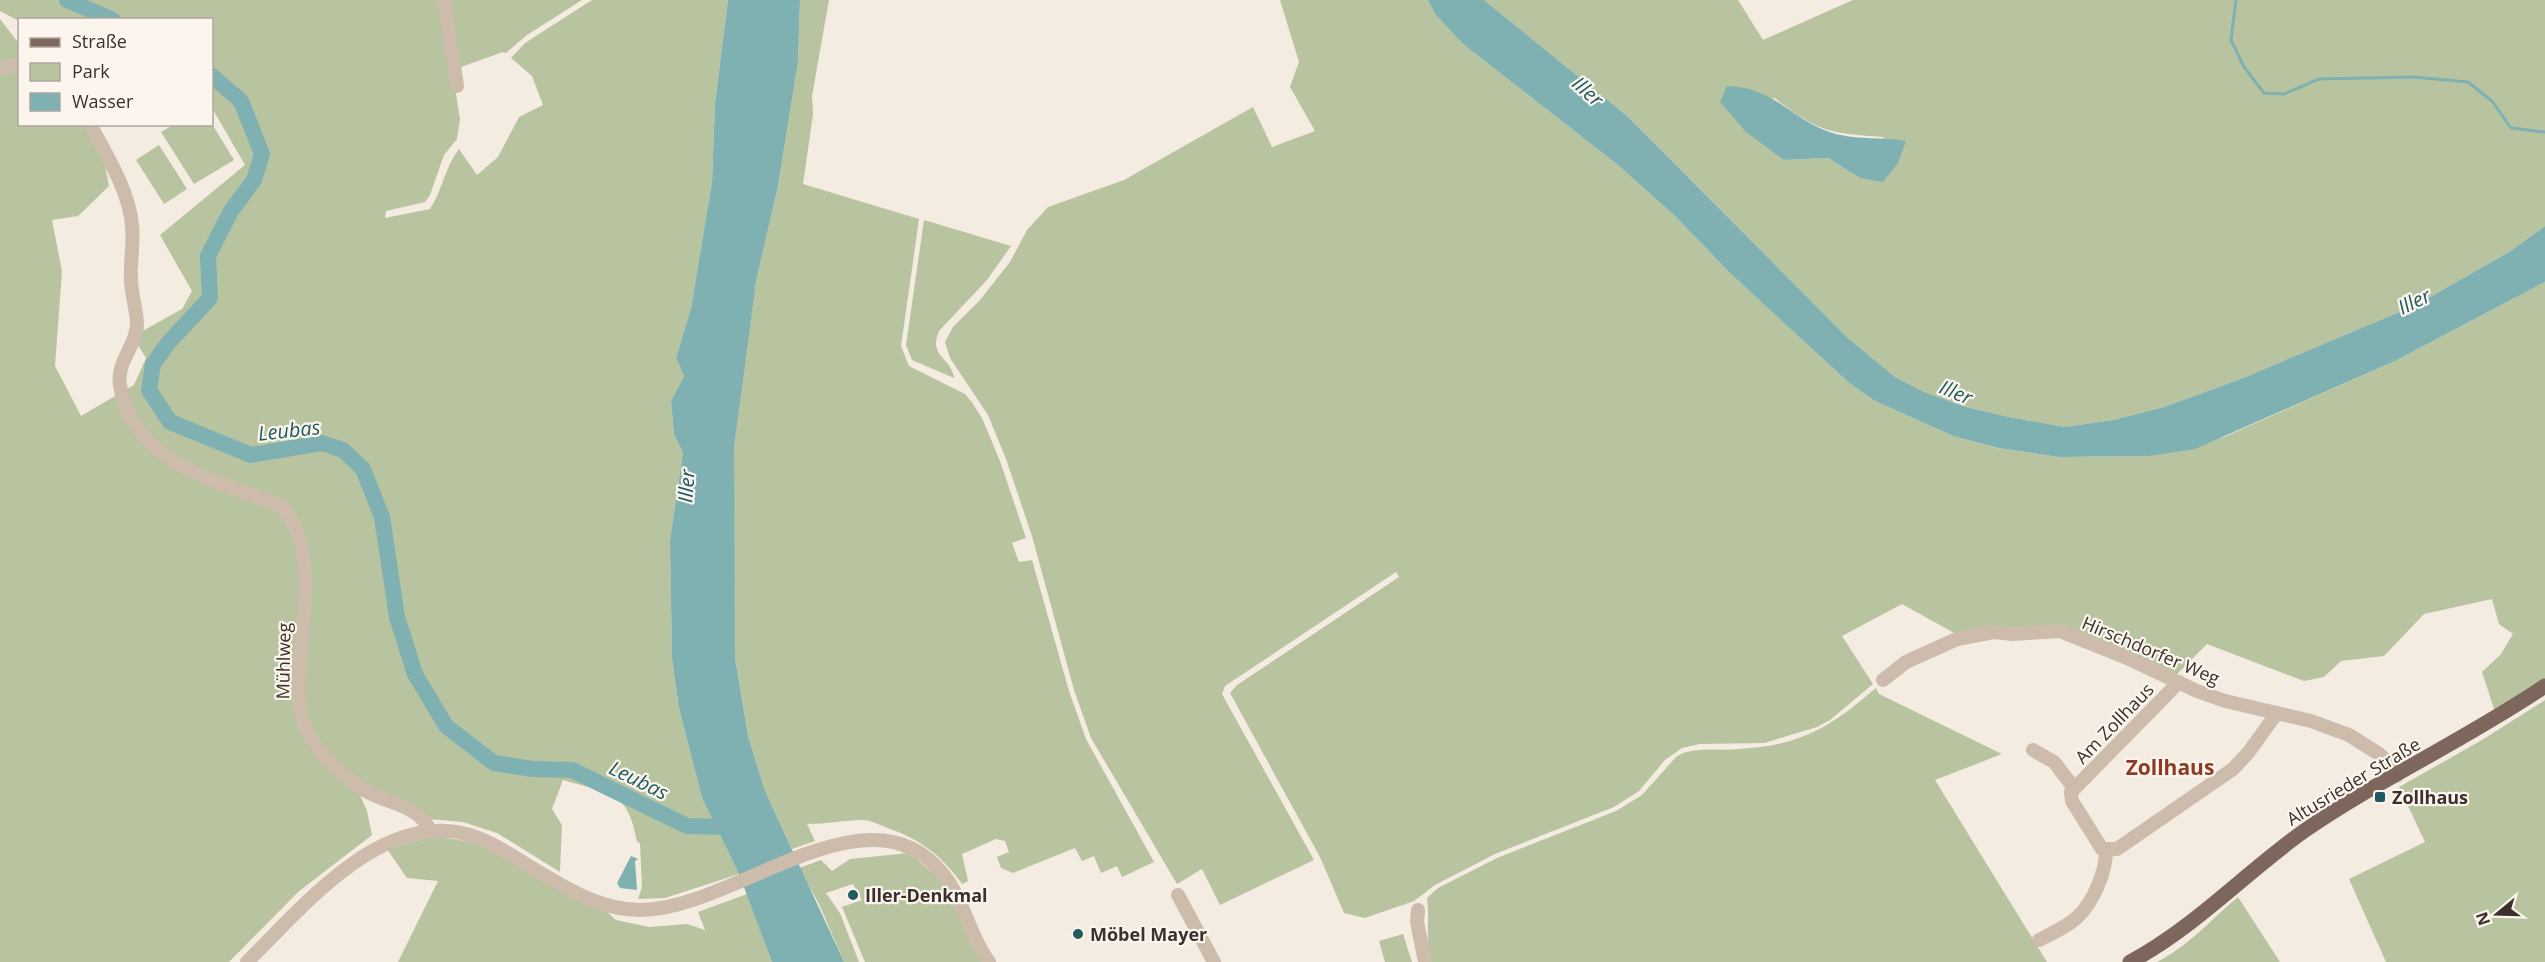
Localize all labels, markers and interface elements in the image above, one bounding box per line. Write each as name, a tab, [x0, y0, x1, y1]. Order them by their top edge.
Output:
legend	[18, 18, 213, 126]
text: Straße	[72, 29, 127, 53]
text: Park	[72, 59, 110, 83]
water label: Iller	[1567, 70, 1610, 113]
text: Wasser	[72, 89, 134, 113]
water label: Iller	[2393, 281, 2436, 320]
water label: Iller	[1935, 373, 1978, 411]
water label: Leubas	[256, 413, 322, 447]
water label: Iller	[671, 467, 701, 504]
street label: Hirschdorfer Weg	[2079, 610, 2224, 690]
street label: Mühlweg	[270, 622, 296, 700]
street label: Am Zollhaus	[2069, 677, 2159, 769]
street label: Altusrieder Straße	[2282, 732, 2424, 830]
district label: Zollhaus	[2126, 753, 2214, 781]
water label: Leubas	[605, 754, 673, 806]
place label: Zollhaus	[2392, 785, 2468, 809]
marker: Zollhaus	[2373, 790, 2387, 804]
place label: Iller-Denkmal	[865, 883, 988, 907]
north arrow	[2467, 884, 2527, 944]
marker: Iller-Denkmal	[846, 888, 860, 902]
text: N	[2470, 909, 2495, 929]
place label: Möbel Mayer	[1090, 922, 1207, 946]
marker: Möbel Mayer	[1071, 927, 1085, 941]

